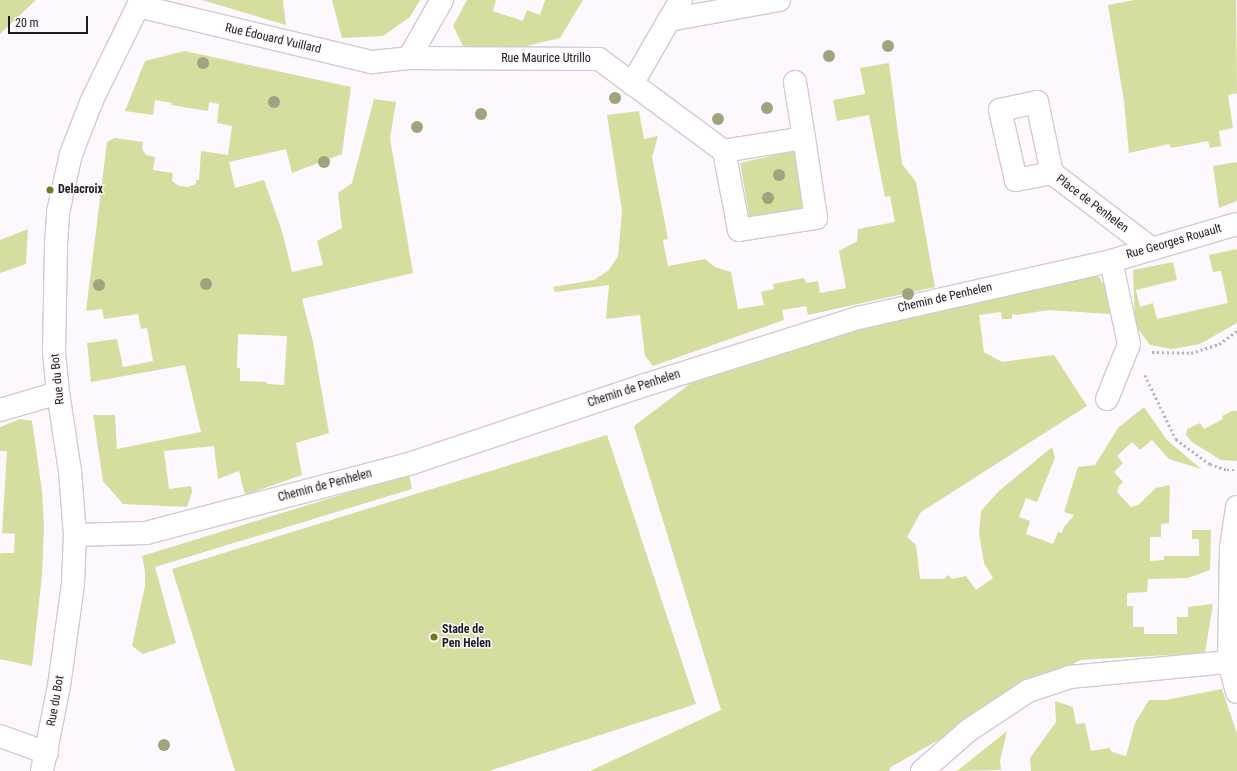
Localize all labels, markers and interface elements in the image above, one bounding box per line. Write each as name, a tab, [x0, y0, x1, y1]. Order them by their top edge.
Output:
scale bar	[10, 8, 90, 34]
text: 20 m	[15, 16, 39, 30]
street label: Rue Édouard Vuillard	[224, 21, 322, 57]
street label: Rue Maurice Utrillo	[501, 52, 591, 66]
street label: Place de Penhelen	[1053, 172, 1131, 236]
place label: Delacroix	[58, 183, 103, 197]
marker: Delacroix	[45, 185, 55, 195]
street label: Rue Georges Rouault	[1125, 221, 1223, 263]
street label: Chemin de Penhelen	[896, 280, 994, 316]
street label: Rue du Bot	[48, 353, 68, 405]
street label: Chemin de Penhelen	[586, 367, 682, 411]
street label: Chemin de Penhelen	[277, 467, 373, 505]
place label: Stade de Pen Helen	[442, 623, 491, 651]
marker: Stade de Pen Helen	[429, 632, 439, 642]
street label: Rue du Bot	[44, 675, 68, 727]

